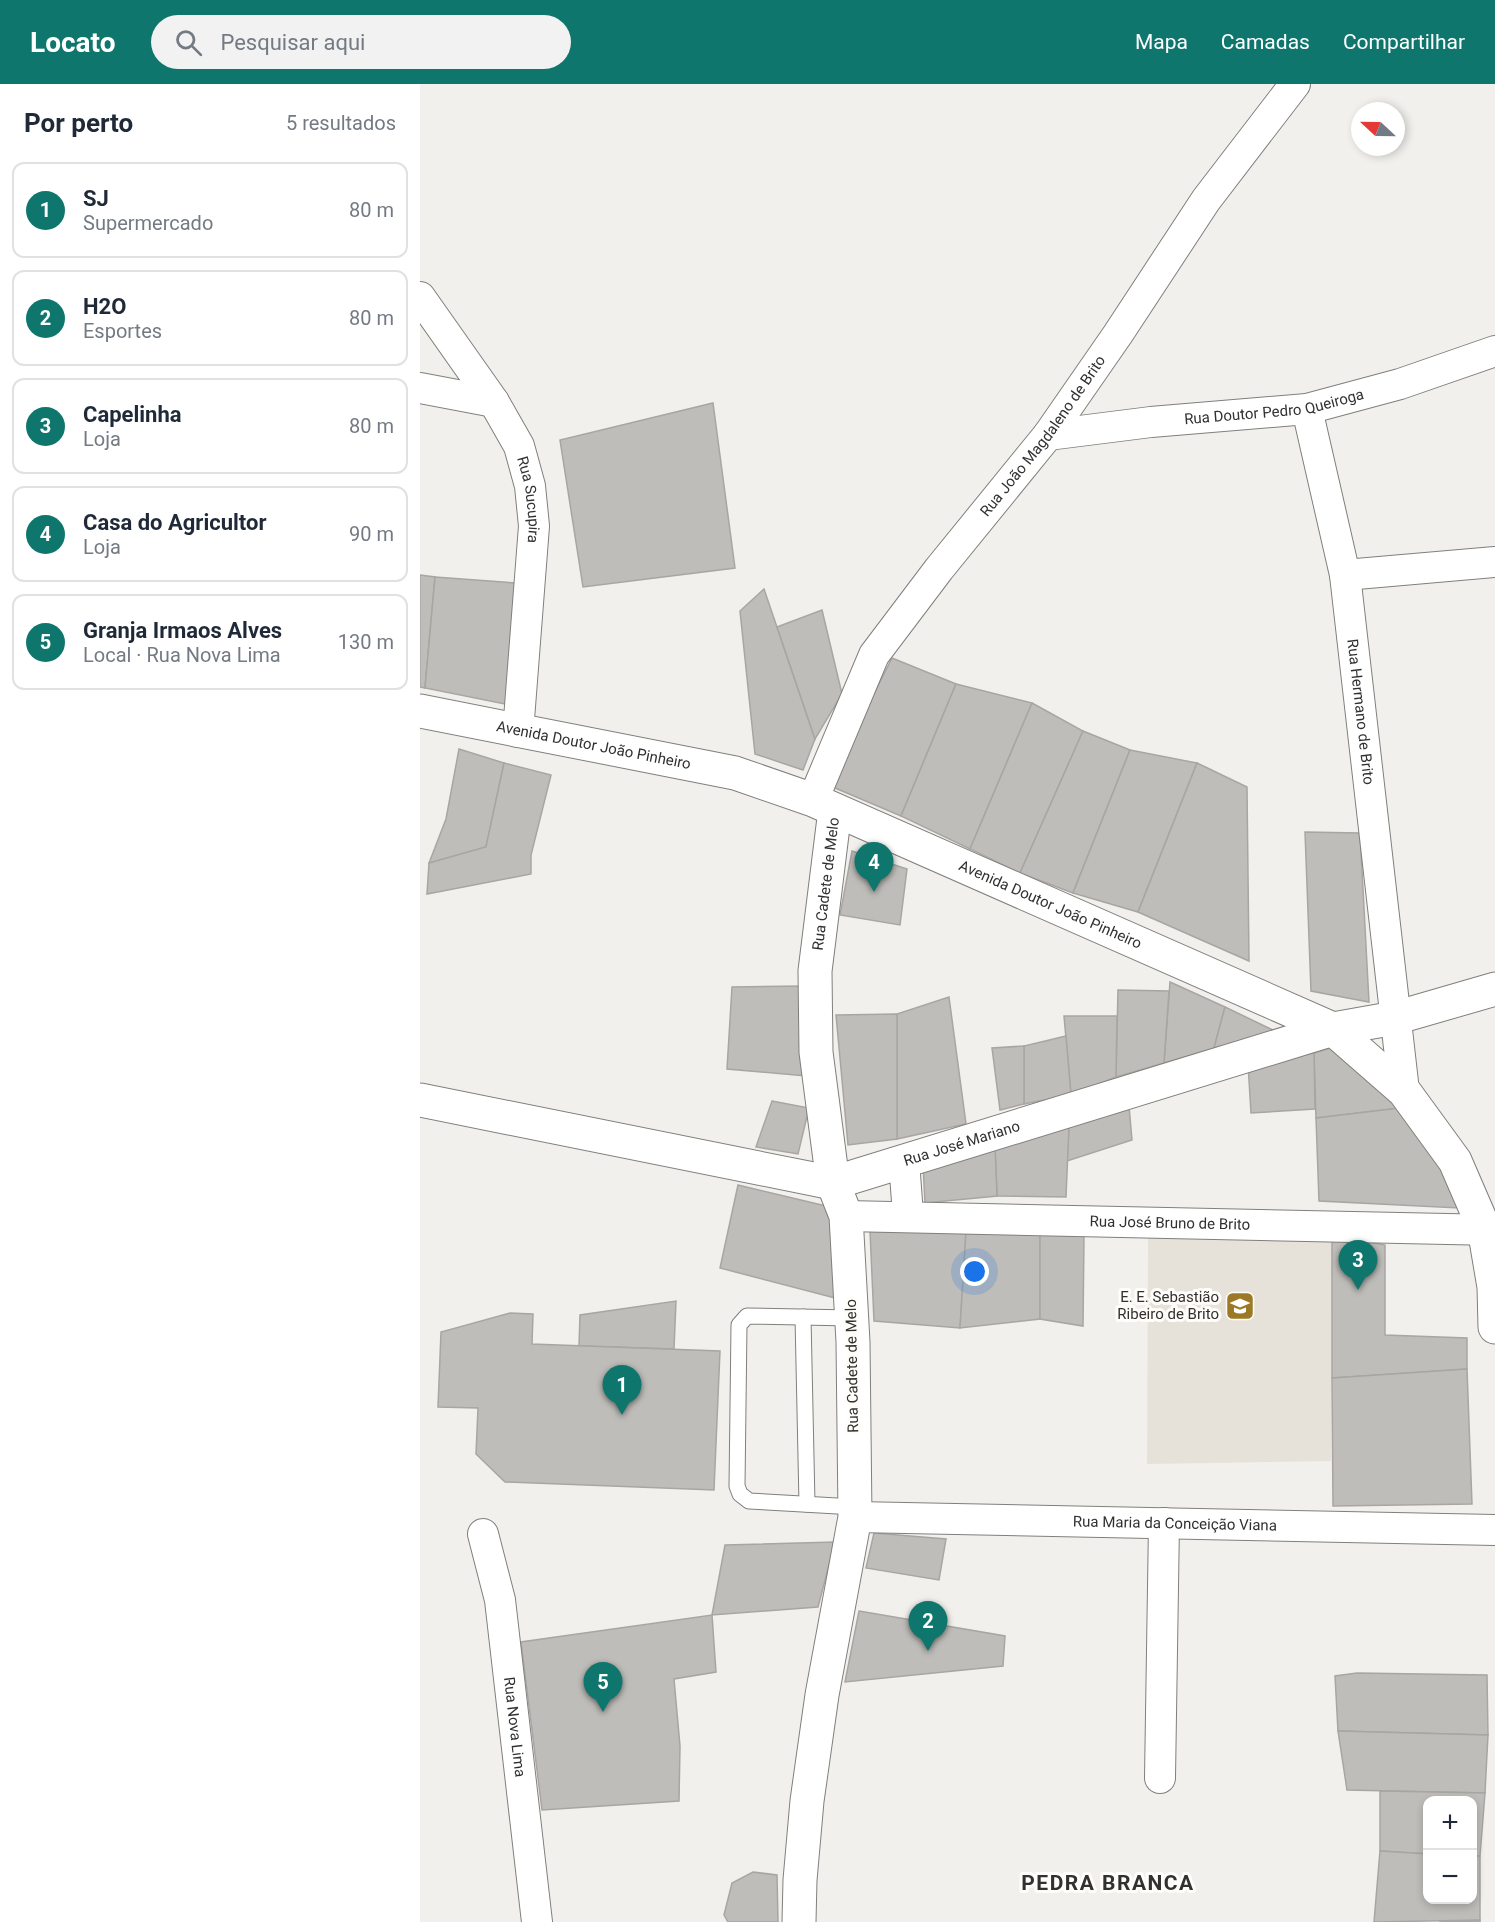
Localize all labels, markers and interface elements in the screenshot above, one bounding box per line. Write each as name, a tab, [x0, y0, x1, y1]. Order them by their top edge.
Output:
search box	[151, 15, 571, 69]
text: Locato	[30, 26, 115, 59]
icon: search	[172, 26, 205, 59]
text: Pesquisar aqui	[220, 30, 365, 55]
text: Mapa	[1135, 30, 1188, 54]
text: Camadas	[1221, 30, 1310, 54]
text: Compartilhar	[1343, 30, 1465, 54]
north arrow	[1351, 102, 1405, 156]
text: Por perto	[24, 108, 133, 138]
text: 5 resultados	[286, 111, 396, 135]
text: SJ	[83, 186, 109, 211]
text: 1	[40, 198, 51, 222]
text: 80 m	[349, 198, 394, 222]
text: Supermercado	[83, 211, 213, 235]
text: H2O	[83, 294, 126, 319]
text: 2	[40, 306, 51, 330]
text: 80 m	[349, 306, 394, 330]
text: Esportes	[83, 319, 162, 343]
street label: Rua João Magdaleno de Brito	[976, 352, 1109, 520]
street label: Rua Doutor Pedro Queiroga	[1183, 385, 1366, 428]
text: Capelinha	[83, 402, 182, 427]
text: 3	[40, 414, 51, 438]
text: 80 m	[349, 414, 394, 438]
text: Loja	[83, 427, 121, 451]
street label: Rua Sucupira	[513, 454, 543, 544]
text: Casa do Agricultor	[83, 510, 266, 535]
text: 4	[40, 522, 51, 546]
text: 90 m	[349, 522, 394, 546]
text: Loja	[83, 535, 121, 559]
text: Granja Irmaos Alves	[83, 618, 282, 643]
text: 5	[40, 630, 51, 654]
text: 130 m	[338, 630, 394, 654]
street label: Rua Hermano de Brito	[1343, 638, 1378, 786]
text: Local · Rua Nova Lima	[83, 643, 281, 667]
street label: Avenida Doutor João Pinheiro	[495, 717, 692, 773]
street label: Rua Cadete de Melo	[809, 816, 843, 951]
pin: 4	[854, 842, 894, 892]
street label: Avenida Doutor João Pinheiro	[956, 856, 1145, 953]
street label: Rua José Mariano	[901, 1117, 1022, 1170]
street label: Rua José Bruno de Brito	[1089, 1212, 1250, 1234]
pin: 3	[1338, 1240, 1378, 1290]
your location	[960, 1257, 989, 1286]
place label: E. E. Sebastião Ribeiro de Brito	[1117, 1288, 1219, 1323]
school or university icon: E. E. Sebastião Ribeiro de Brito	[1224, 1290, 1256, 1322]
street label: Rua Cadete de Melo	[842, 1299, 862, 1433]
pin: 1	[602, 1366, 642, 1415]
street label: Rua Maria da Conceição Viana	[1073, 1512, 1277, 1535]
pin: 2	[908, 1602, 948, 1651]
pin: 5	[584, 1662, 622, 1712]
street label: Rua Nova Lima	[500, 1676, 529, 1778]
map controls	[1423, 1796, 1477, 1904]
button: +	[1423, 1796, 1477, 1850]
button: −	[1423, 1850, 1477, 1904]
district label: PEDRA BRANCA	[1021, 1871, 1195, 1895]

